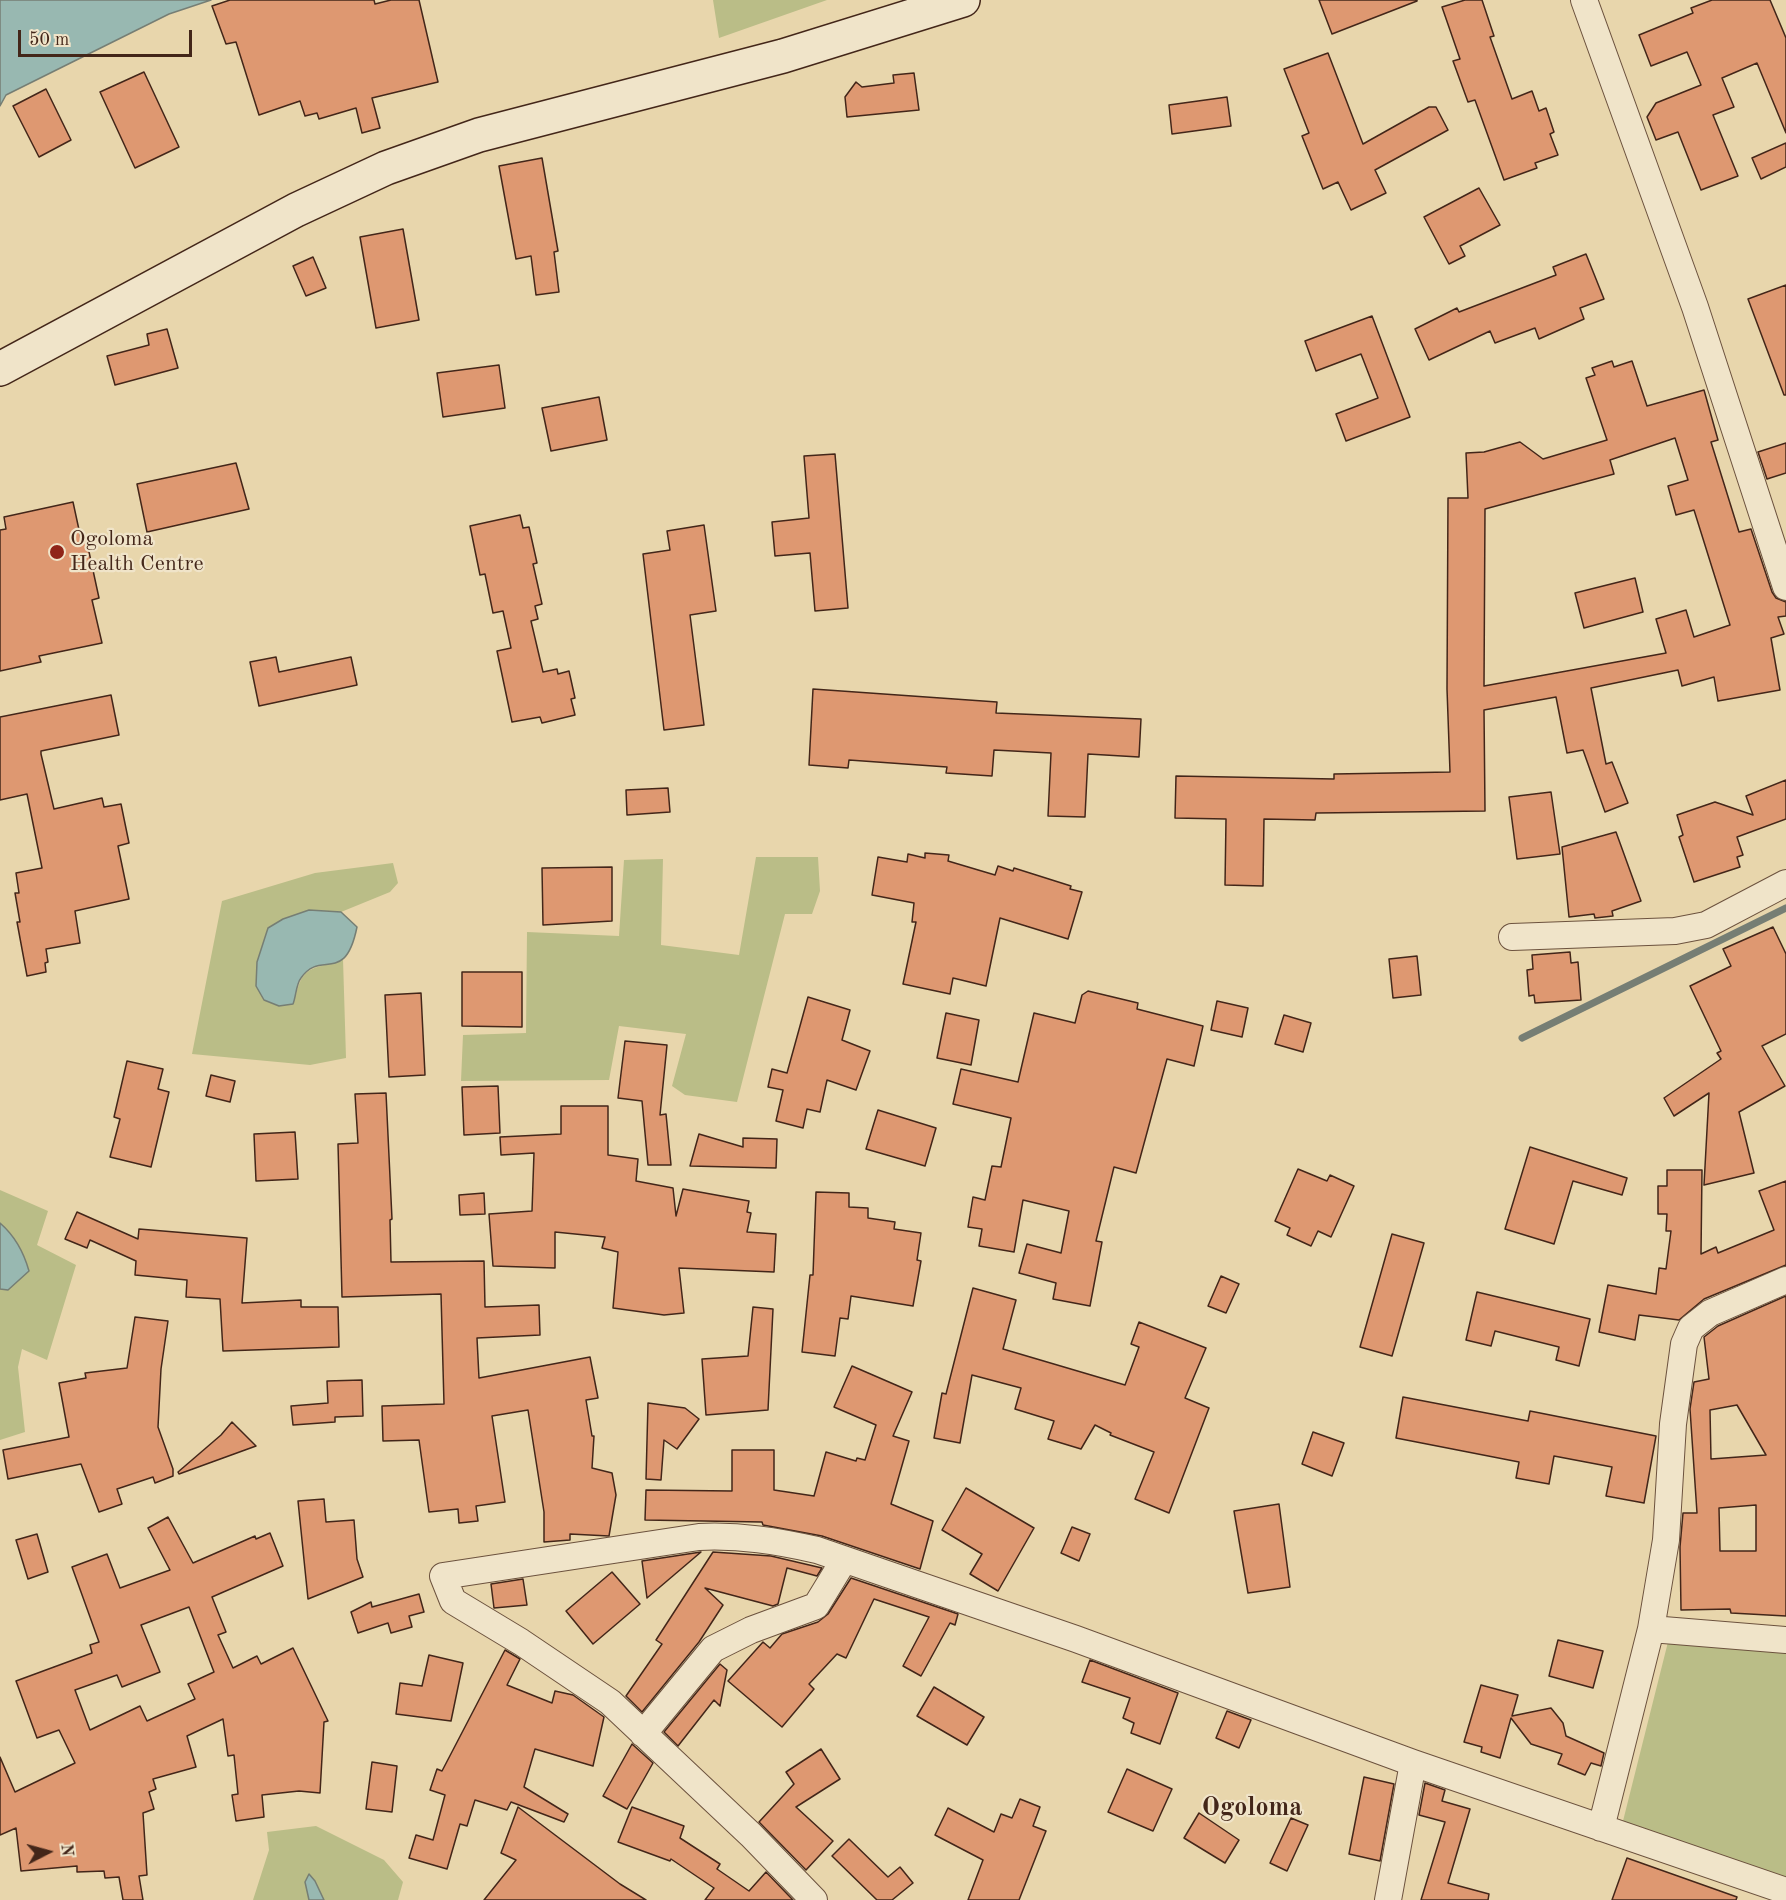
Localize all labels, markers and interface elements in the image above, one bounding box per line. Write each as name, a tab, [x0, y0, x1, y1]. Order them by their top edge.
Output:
scale bar	[21, 18, 195, 56]
text: 50 m	[29, 31, 69, 49]
place label: Ogoloma Health Centre	[70, 526, 204, 578]
marker: Ogoloma Health Centre	[48, 543, 66, 561]
district label: Ogoloma	[1201, 1792, 1303, 1824]
north arrow	[18, 1822, 78, 1882]
text: N	[57, 1843, 74, 1857]

